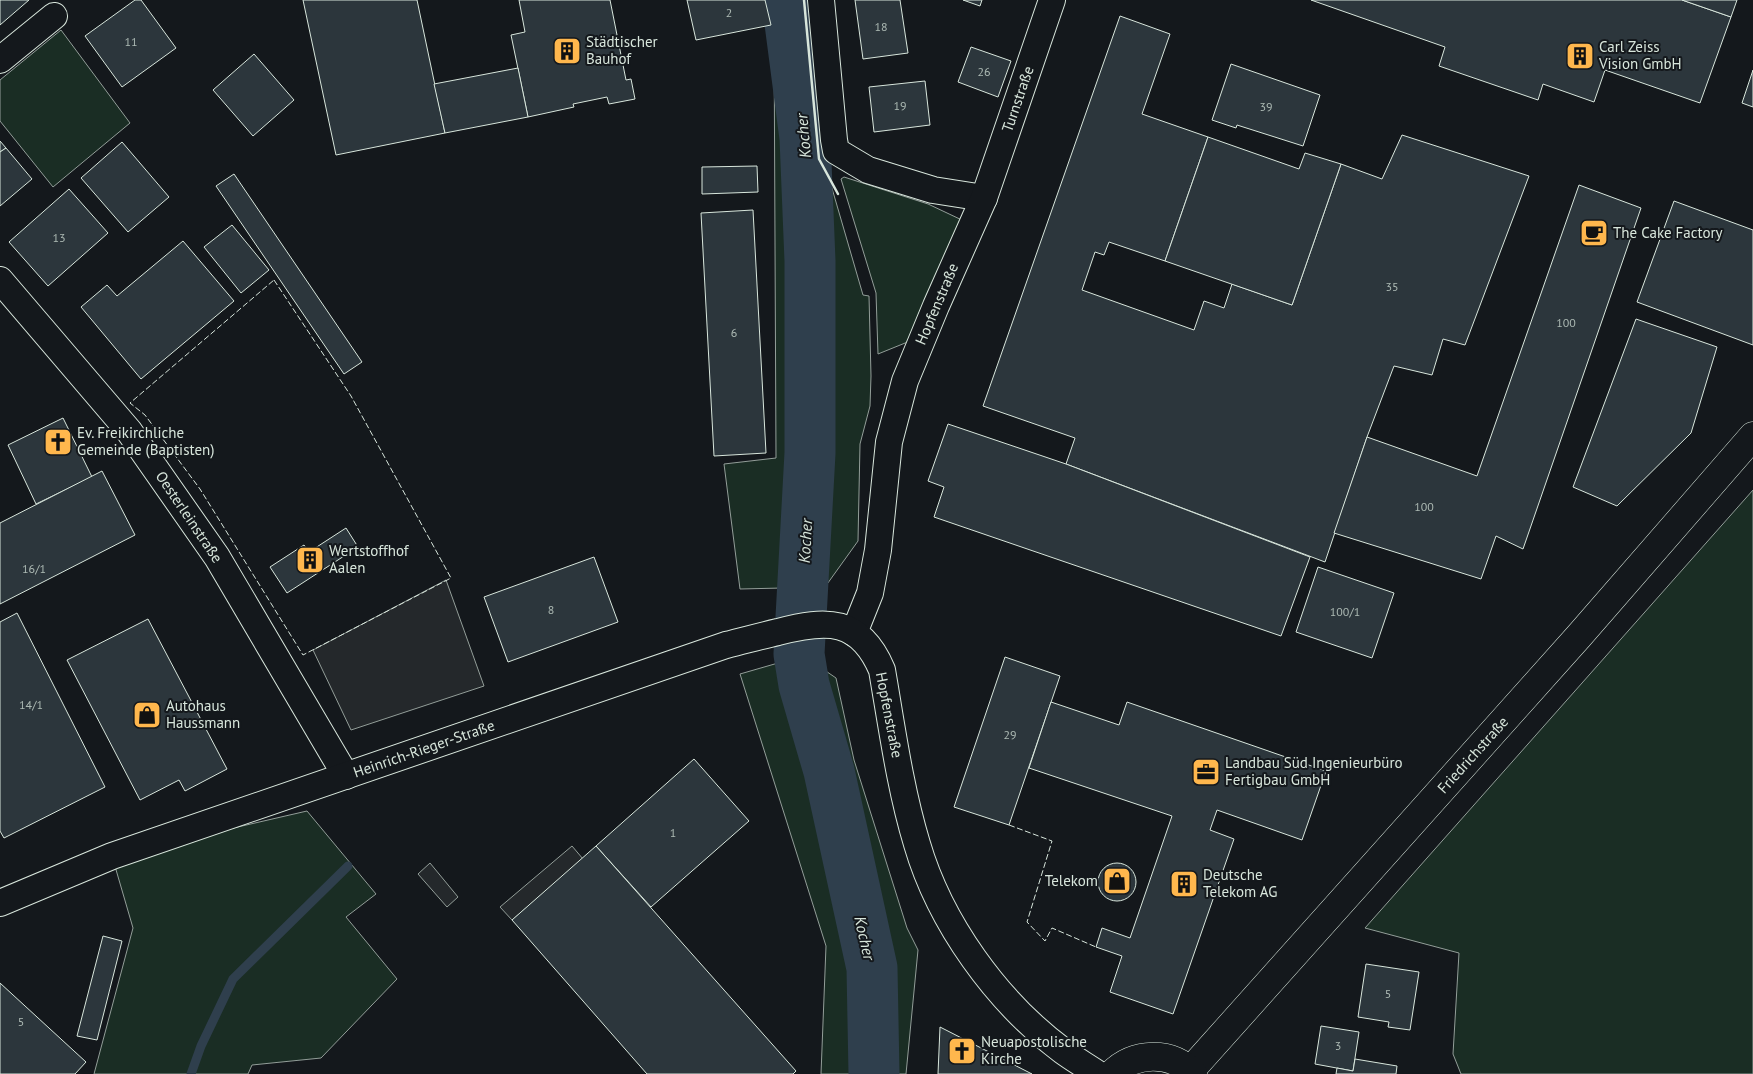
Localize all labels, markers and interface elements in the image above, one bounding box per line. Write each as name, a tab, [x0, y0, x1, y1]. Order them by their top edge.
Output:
house number: 2	[726, 5, 732, 20]
house number: 18	[874, 19, 888, 34]
place label: Städtischer Bauhof	[586, 32, 658, 68]
house number: 11	[124, 34, 138, 49]
building icon: Städtischer Bauhof	[552, 36, 582, 66]
place label: Carl Zeiss Vision GmbH	[1598, 37, 1682, 73]
building icon: Carl Zeiss Vision GmbH	[1565, 41, 1595, 71]
street label: Turnstraße	[997, 63, 1038, 134]
house number: 26	[977, 64, 991, 79]
house number: 19	[893, 98, 907, 113]
house number: 39	[1259, 99, 1273, 114]
water label: Kocher	[791, 111, 815, 159]
cafe icon: The Cake Factory	[1579, 218, 1609, 248]
place label: The Cake Factory	[1613, 223, 1723, 242]
house number: 13	[52, 230, 66, 245]
street label: Hopfenstraße	[911, 260, 962, 348]
house number: 35	[1385, 279, 1399, 294]
house number: 100	[1556, 315, 1576, 330]
house number: 6	[731, 325, 737, 340]
place label: Ev. Freikirchliche Gemeinde (Baptisten)	[77, 423, 214, 459]
church icon: Ev. Freikirchliche Gemeinde (Baptisten)	[43, 427, 73, 457]
street label: Oesterleinstraße	[152, 467, 227, 566]
house number: 100	[1414, 499, 1434, 514]
water label: Kocher	[794, 516, 816, 564]
place label: Wertstoffhof Aalen	[329, 541, 410, 577]
building icon: Wertstoffhof Aalen	[295, 545, 325, 575]
house number: 16/1	[22, 561, 46, 576]
house number: 8	[548, 602, 554, 617]
house number: 100/1	[1330, 604, 1360, 619]
street label: Hopfenstraße	[872, 670, 907, 759]
place label: Autohaus Haussmann	[166, 696, 240, 732]
house number: 14/1	[19, 697, 43, 712]
shop icon: Autohaus Haussmann	[132, 700, 162, 730]
street label: Friedrichstraße	[1433, 712, 1512, 797]
street label: Heinrich-Rieger-Straße	[351, 715, 497, 782]
house number: 29	[1003, 727, 1017, 742]
place label: Landbau Süd Ingenieurbüro Fertigbau GmbH	[1225, 753, 1403, 789]
office icon: Landbau Süd Ingenieurbüro Fertigbau GmbH	[1191, 757, 1221, 787]
house number: 1	[670, 825, 676, 840]
place label: Deutsche Telekom AG	[1203, 865, 1277, 901]
shop icon: Telekom	[1102, 866, 1132, 896]
building icon: Deutsche Telekom AG	[1169, 869, 1199, 899]
place label: Telekom	[1045, 871, 1098, 890]
water label: Kocher	[850, 914, 880, 964]
house number: 5	[1385, 986, 1391, 1001]
house number: 5	[18, 1014, 24, 1029]
place label: Neuapostolische Kirche	[981, 1032, 1087, 1068]
church icon: Neuapostolische Kirche	[947, 1036, 977, 1066]
house number: 3	[1335, 1038, 1341, 1053]

